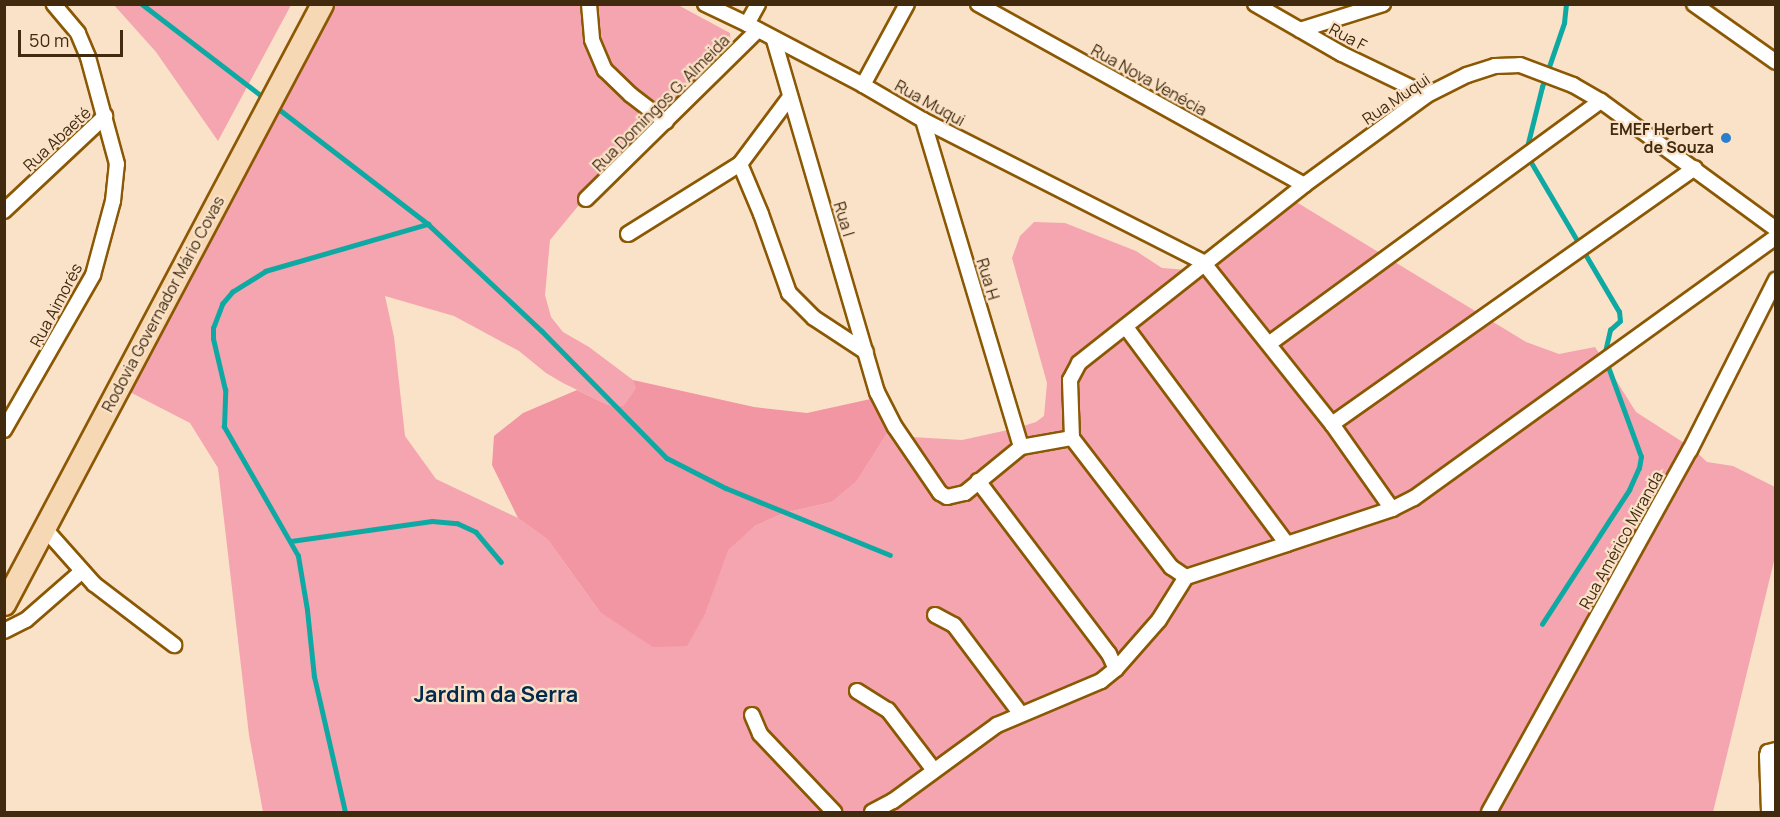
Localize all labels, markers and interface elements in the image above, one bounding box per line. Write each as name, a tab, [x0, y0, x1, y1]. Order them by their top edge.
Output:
scale bar	[21, 18, 126, 56]
street label: Rua F	[1326, 19, 1370, 55]
text: 50 m	[29, 28, 69, 52]
street label: Rua Domingos G. Almeida	[589, 31, 733, 175]
street label: Rua Nova Venécia	[1088, 40, 1210, 120]
street label: Rua Muqui	[1359, 69, 1433, 129]
street label: Rua Muqui	[892, 76, 968, 130]
street label: Rua Abaeté	[19, 103, 95, 175]
place label: EMEF Herbert de Souza	[1610, 119, 1714, 157]
marker: EMEF Herbert de Souza	[1719, 131, 1733, 145]
street label: Rodovia Governador Mário Covas	[98, 193, 228, 415]
street label: Rua I	[830, 199, 858, 239]
street label: Rua H	[973, 256, 1003, 302]
street label: Rua Aimorés	[26, 260, 86, 350]
street label: Rua Américo Miranda	[1575, 468, 1667, 612]
district label: Jardim da Serra	[414, 682, 578, 708]

